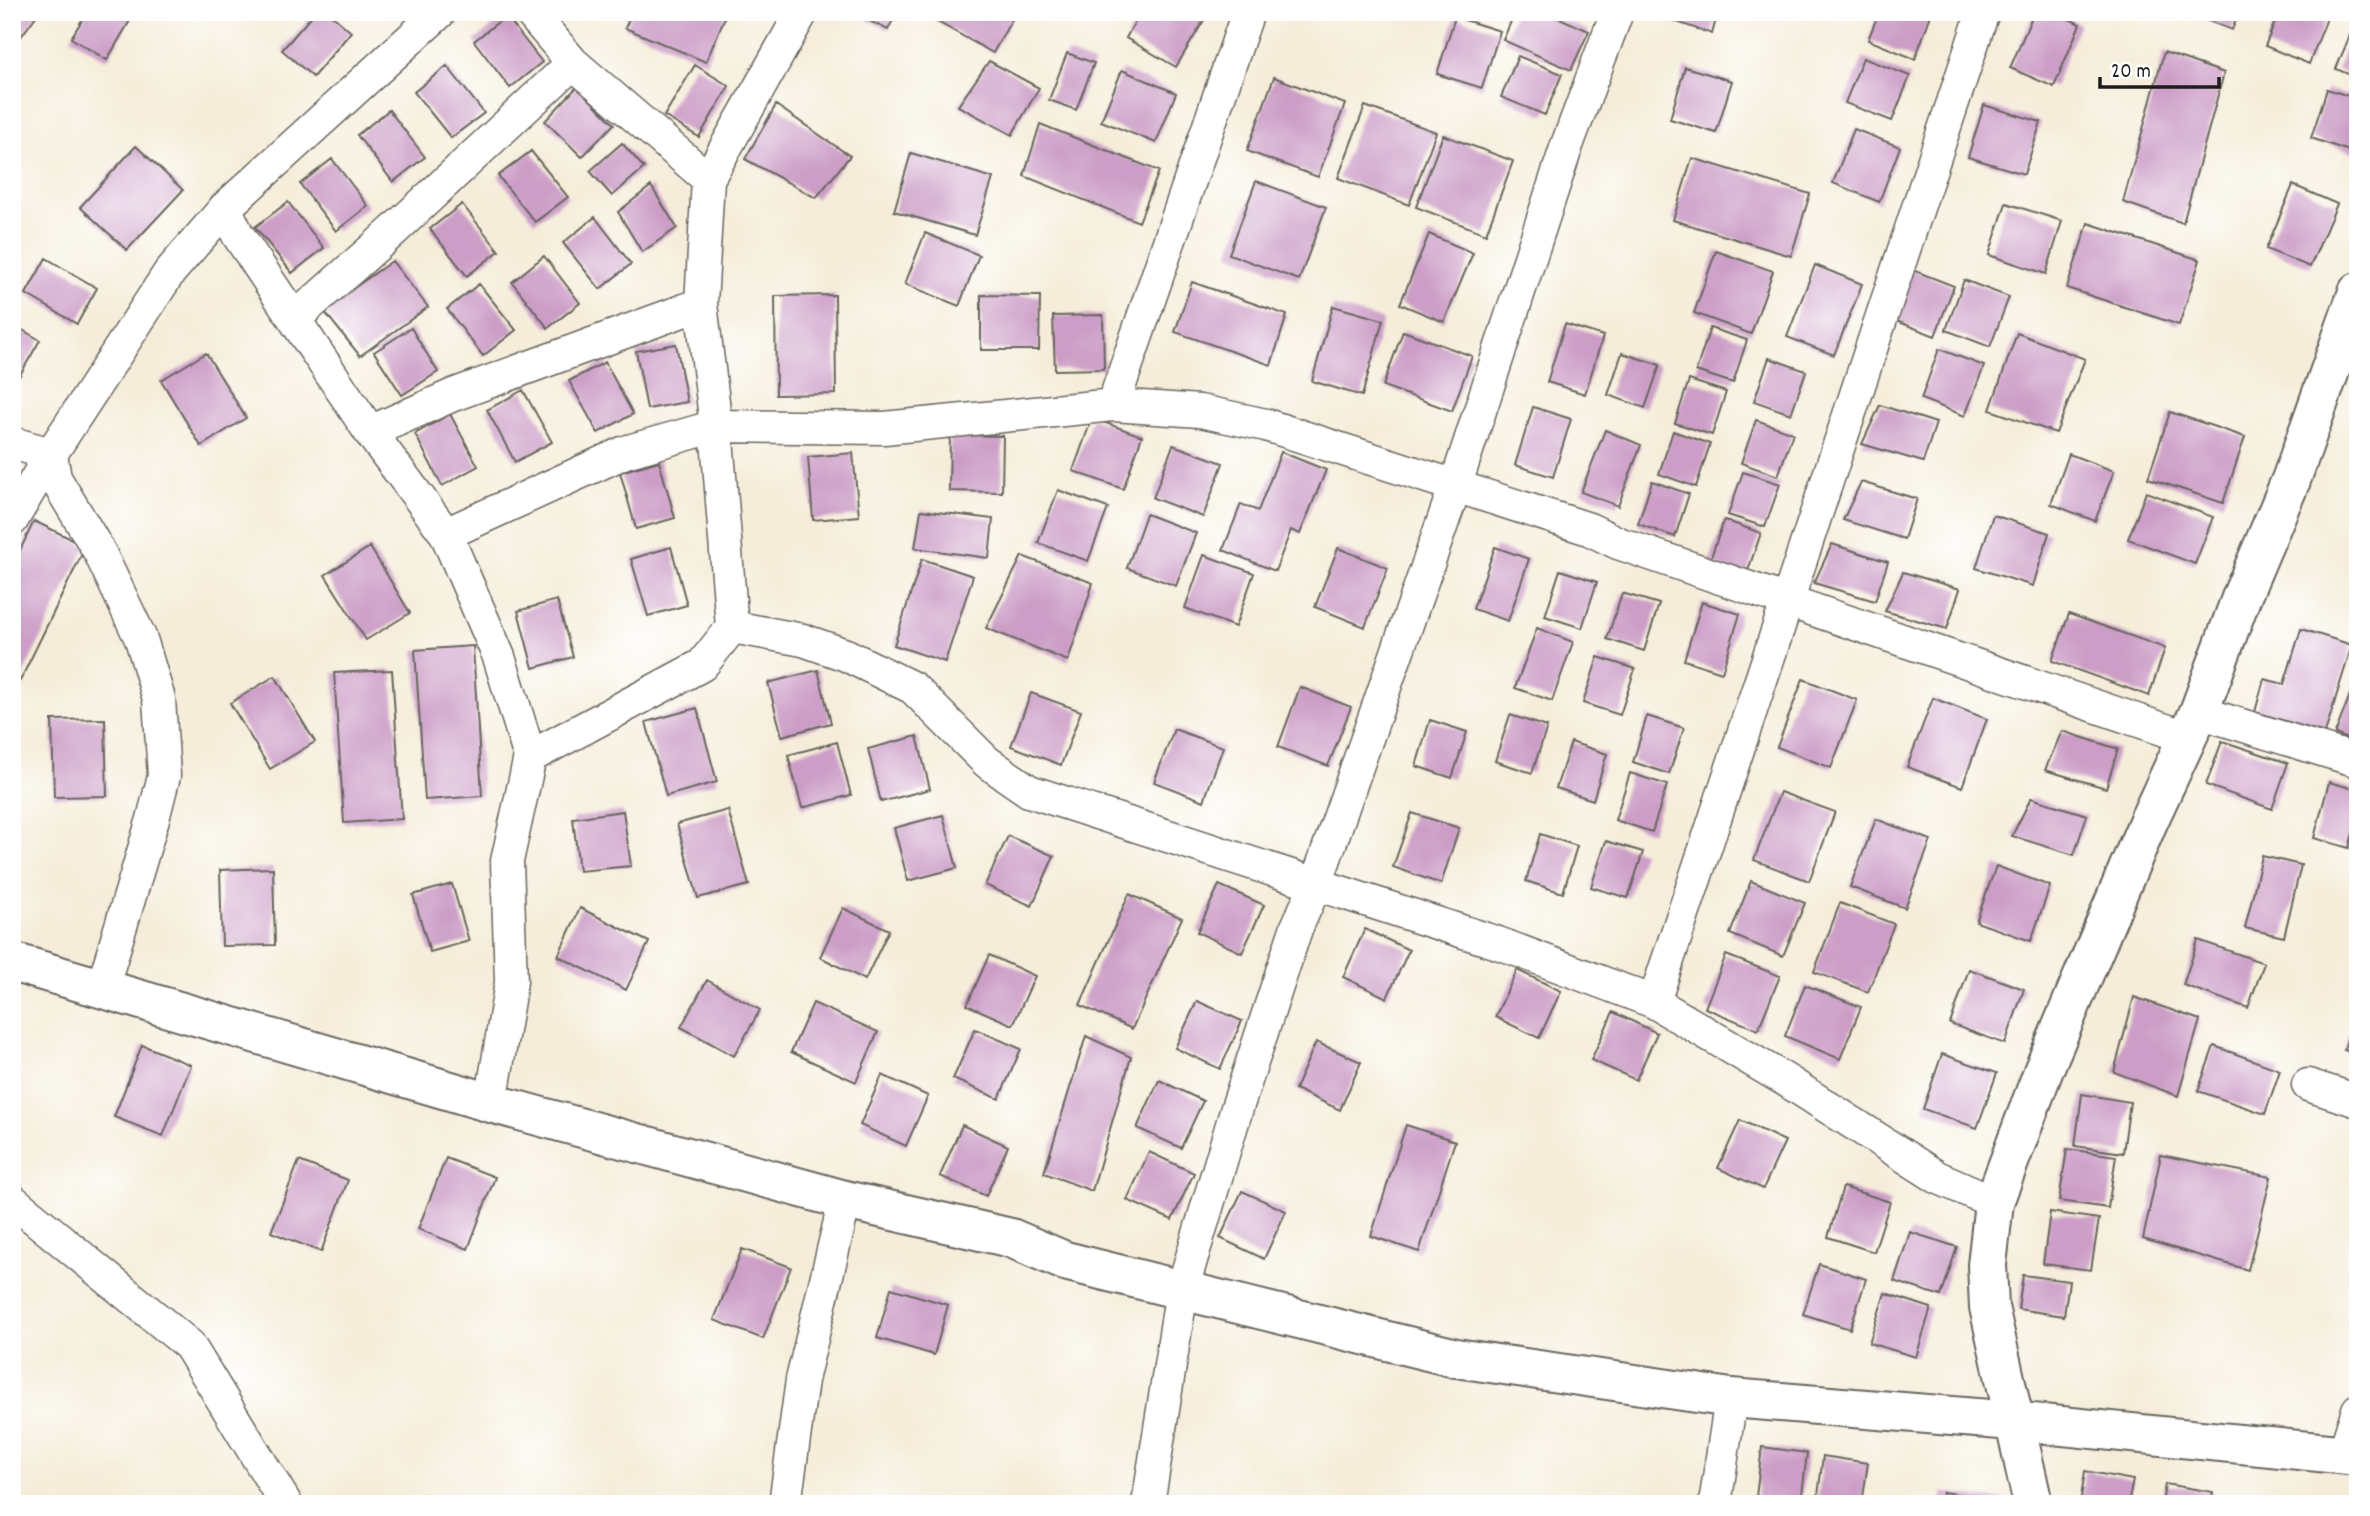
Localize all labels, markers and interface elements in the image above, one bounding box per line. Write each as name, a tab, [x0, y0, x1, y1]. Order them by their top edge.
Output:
scale bar	[2100, 46, 2220, 90]
text: 20 m	[2111, 58, 2151, 88]

